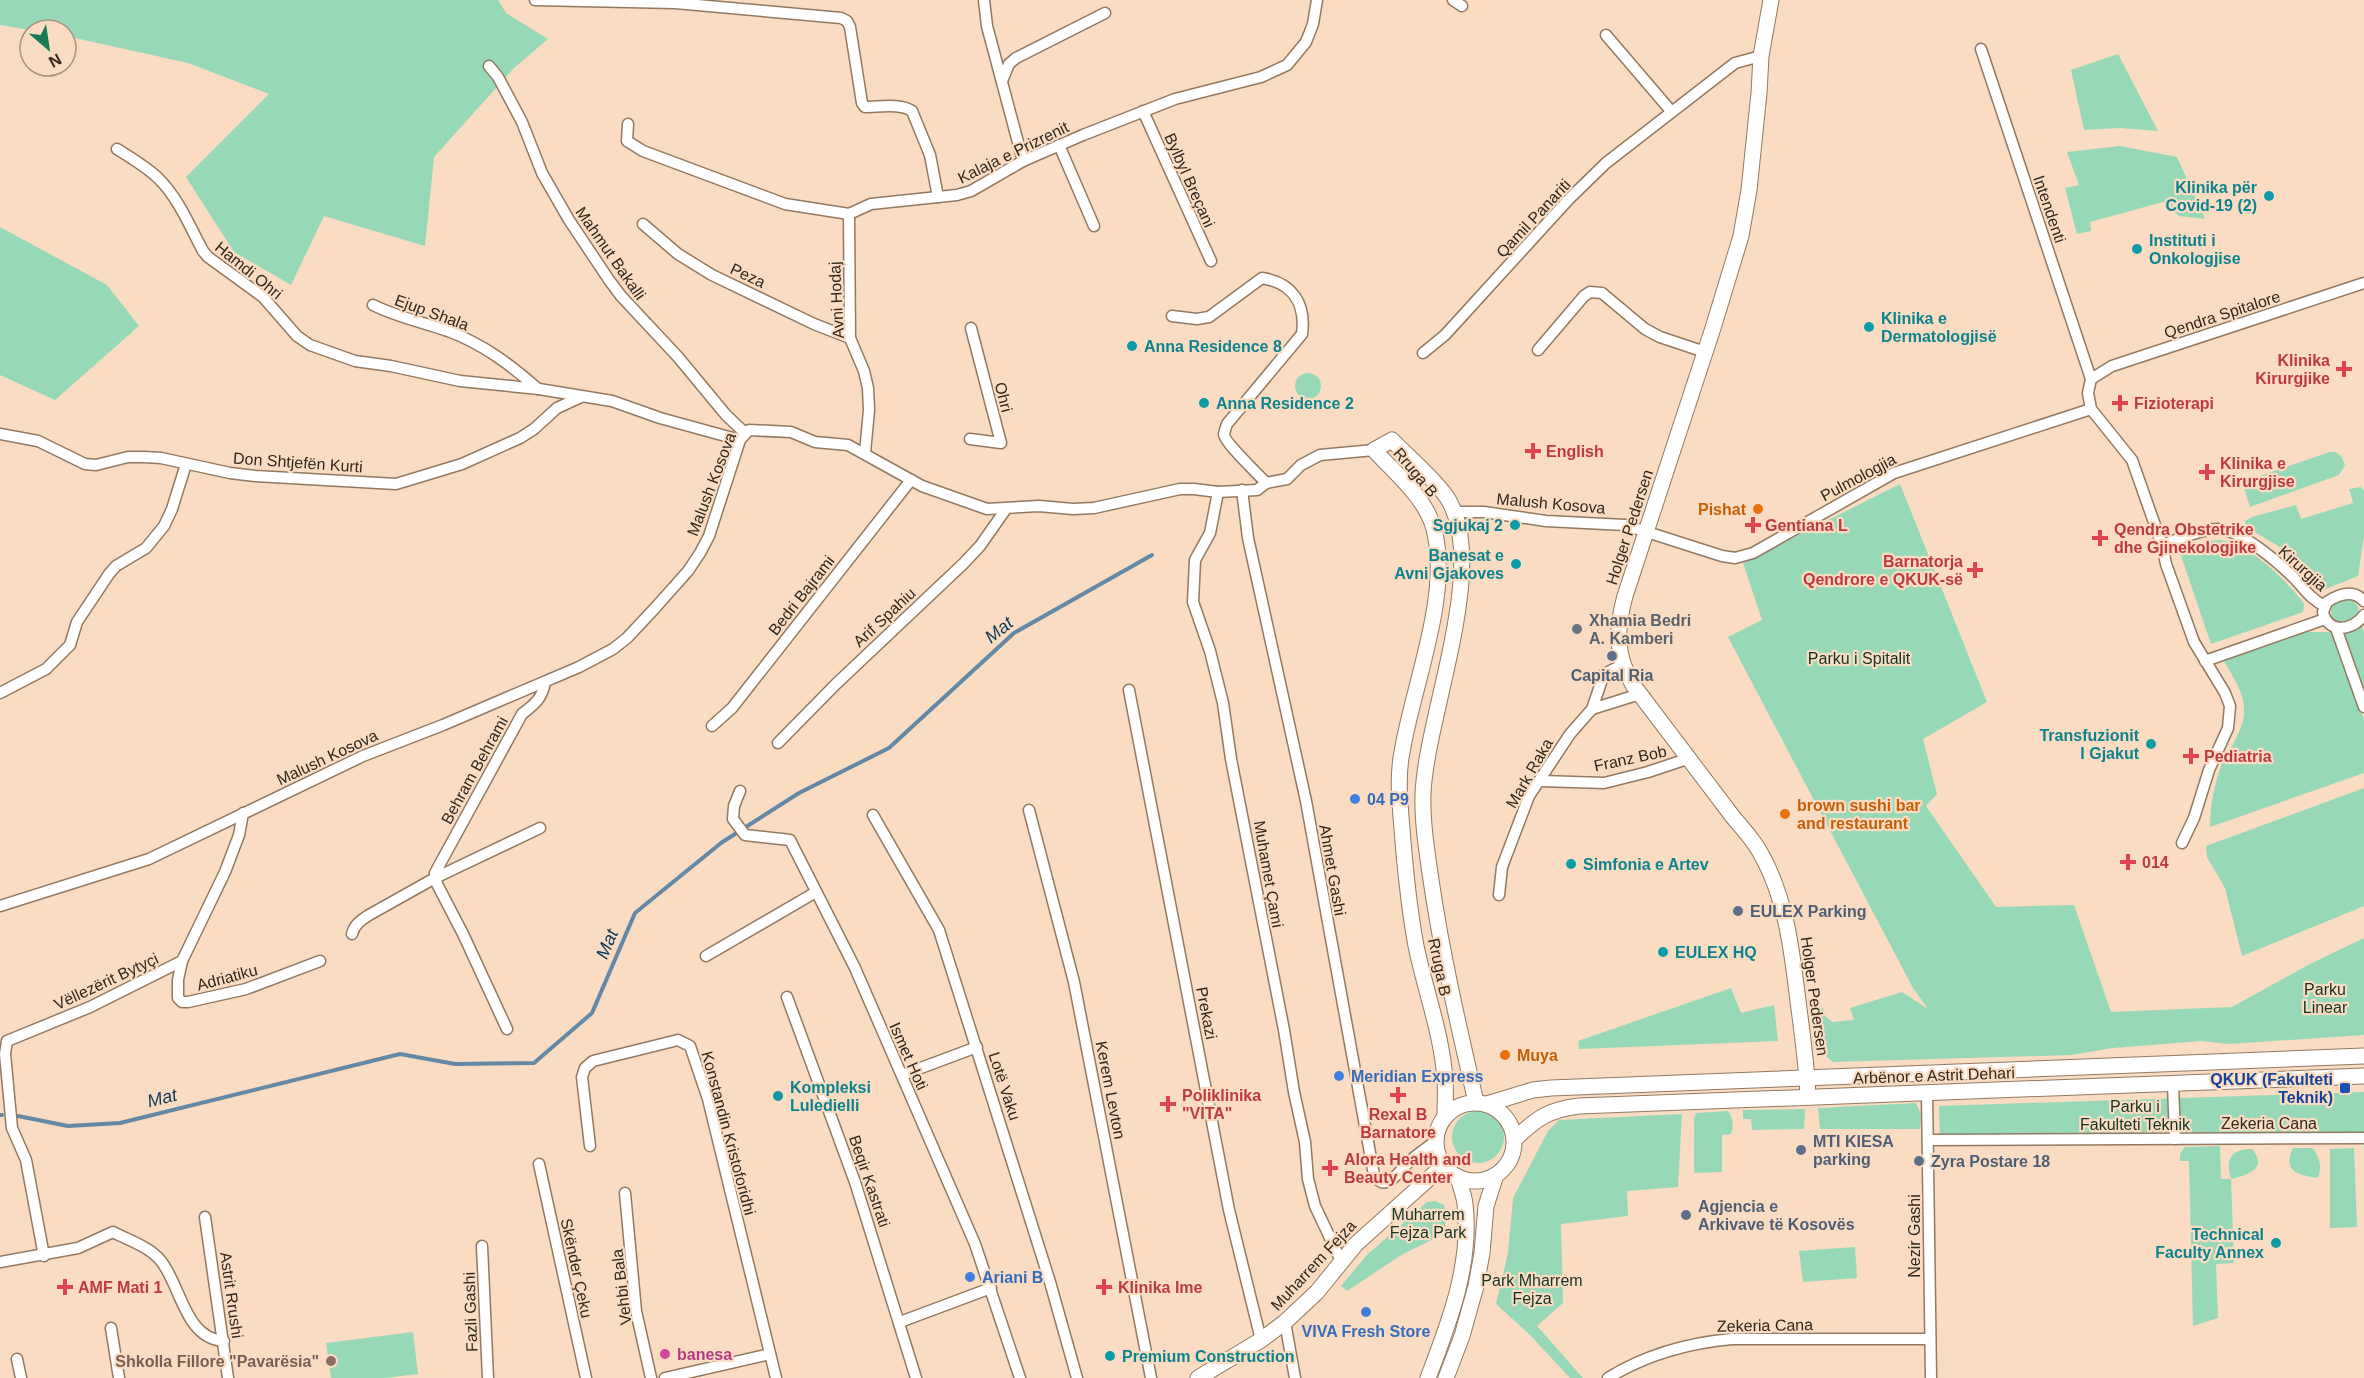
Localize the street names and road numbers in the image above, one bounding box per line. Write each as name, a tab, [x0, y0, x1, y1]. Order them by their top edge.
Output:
street label: Kalaja e Prizrenit	[955, 118, 1072, 187]
street label: Bylbyl Breçani	[1161, 130, 1218, 230]
street label: Intendenti	[2030, 173, 2069, 245]
street label: Qamil Panariti	[1493, 176, 1574, 261]
street label: Mahmut Bakalli	[572, 204, 649, 303]
street label: Hamdi Ohri	[212, 238, 285, 302]
street label: Peza	[728, 260, 768, 291]
street label: Avni Hodaj	[826, 261, 847, 339]
street label: Qendra Spitalore	[2162, 288, 2282, 341]
street label: Ejup Shala	[393, 291, 471, 334]
street label: Ohri	[992, 380, 1015, 414]
street label: Malush Kosova	[684, 430, 739, 538]
street label: Rruga B	[1390, 444, 1441, 500]
street label: Don Shtjefën Kurti	[233, 449, 363, 476]
street label: Pulmologjia	[1818, 450, 1899, 504]
street label: Holger Pedersen	[1603, 467, 1656, 587]
street label: Malush Kosova	[1496, 490, 1606, 517]
street label: Kirurgjia	[2275, 542, 2330, 594]
street label: Bedri Bajrami	[765, 552, 838, 638]
street label: Arif Spahiu	[850, 584, 919, 650]
street label: Behram Behrami	[438, 714, 511, 827]
street label: Malush Kosova	[274, 727, 380, 788]
street label: Mark Raka	[1503, 735, 1556, 811]
street label: Franz Bob	[1592, 742, 1668, 774]
street label: Muhamet Çami	[1251, 819, 1286, 929]
street label: Ahmet Gashi	[1316, 823, 1349, 917]
street label: Holger Pedersen	[1798, 935, 1831, 1057]
street label: Rruga B	[1425, 937, 1454, 998]
street label: Vëllezërit Bytyçi	[51, 950, 161, 1013]
street label: Adriatiku	[195, 961, 259, 994]
street label: Prekazi	[1193, 985, 1220, 1041]
street label: Ismet Hoti	[886, 1020, 931, 1093]
street label: Kerem Levton	[1093, 1040, 1128, 1141]
street label: Konstandin Kristoforidhi	[698, 1049, 759, 1217]
street label: Lotë Vaku	[985, 1050, 1024, 1122]
street label: Arbënor e Astrit Dehari	[1853, 1064, 2015, 1087]
street label: Zekeria Cana	[2221, 1115, 2317, 1132]
street label: Beqir Kastrati	[846, 1133, 893, 1229]
street label: Nezir Gashi	[1906, 1194, 1923, 1278]
street label: Skënder Çeku	[558, 1217, 595, 1319]
street label: Muharrem Fejza	[1267, 1217, 1359, 1314]
street label: Vehbi Bala	[608, 1248, 635, 1326]
street label: Astrit Rrushi	[217, 1251, 246, 1339]
street label: Fazli Gashi	[461, 1272, 480, 1352]
street label: Zekeria Cana	[1717, 1316, 1813, 1335]

